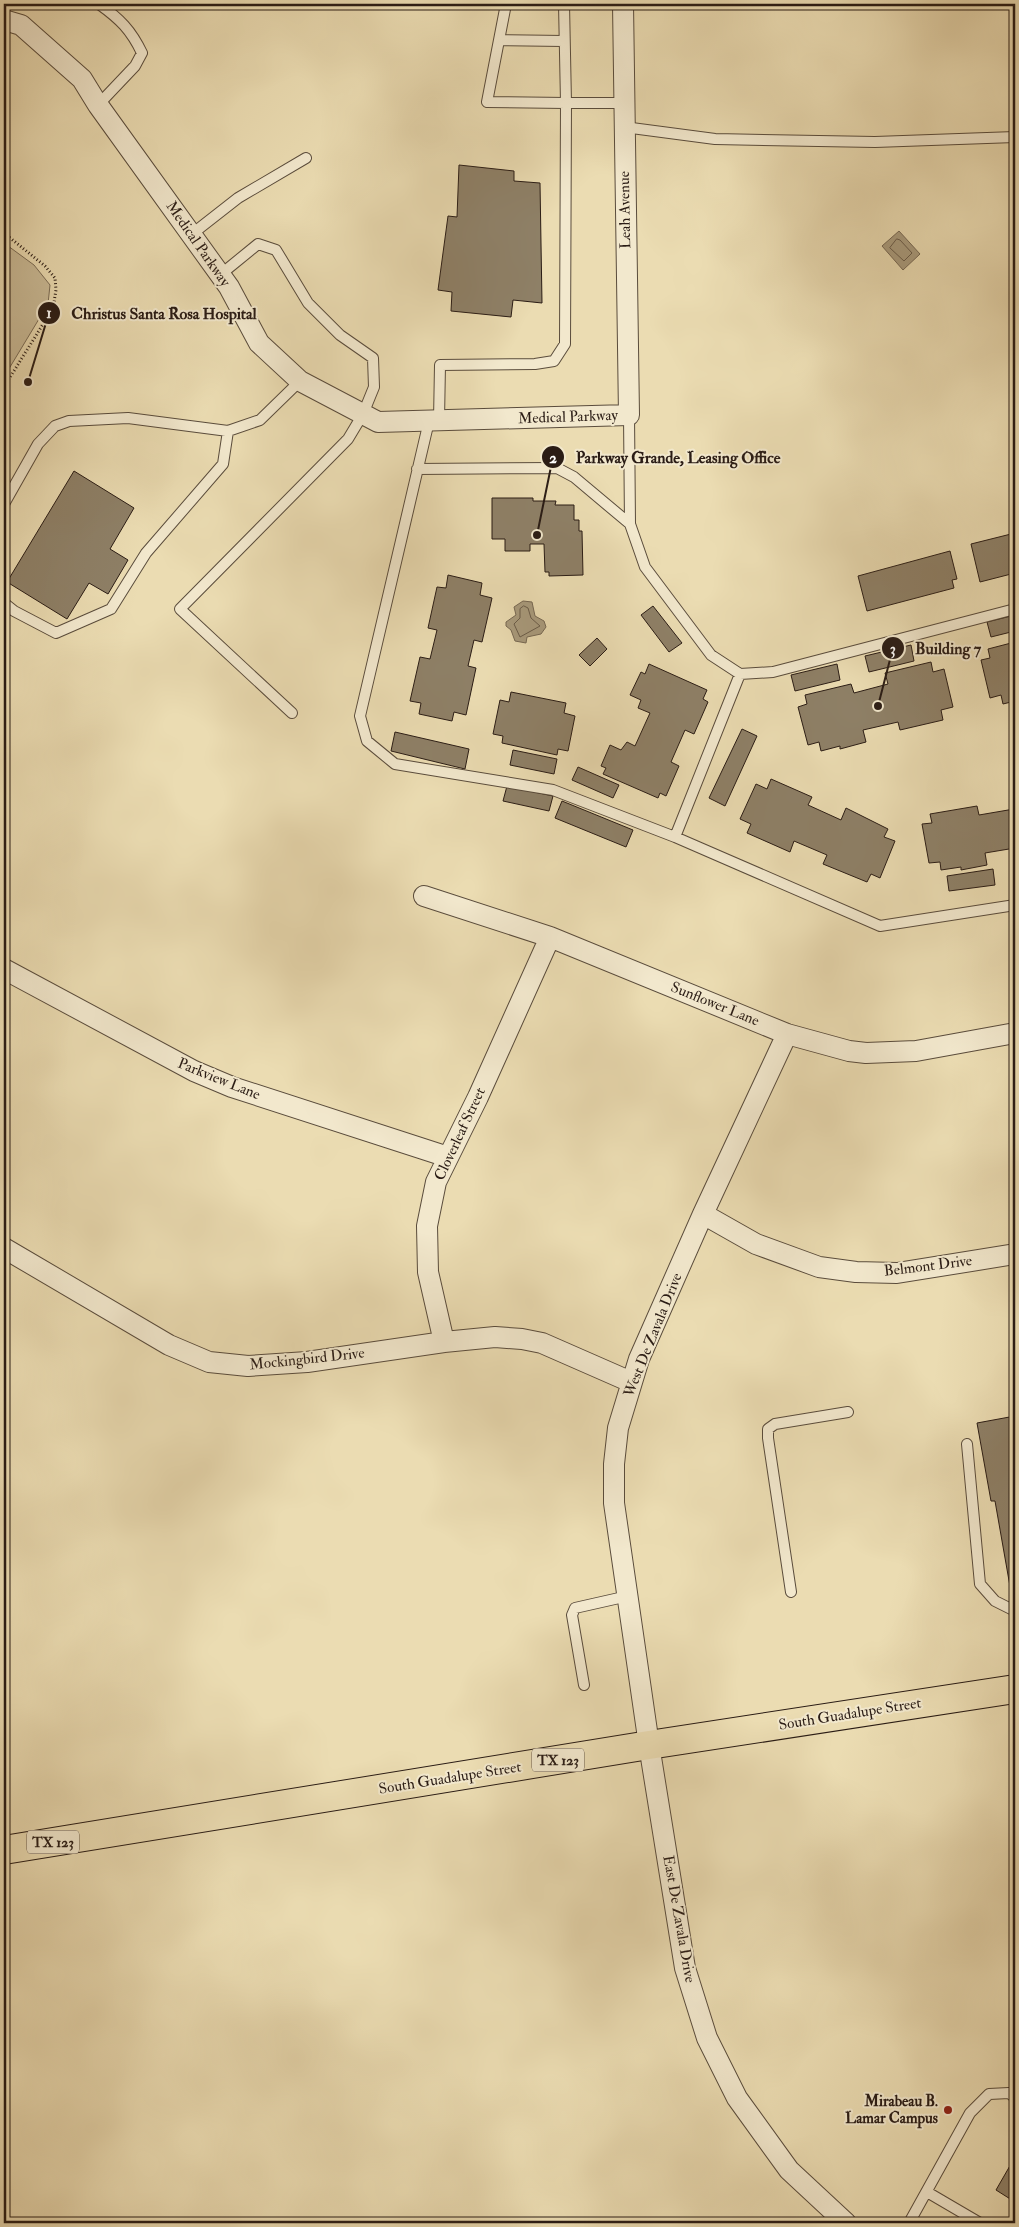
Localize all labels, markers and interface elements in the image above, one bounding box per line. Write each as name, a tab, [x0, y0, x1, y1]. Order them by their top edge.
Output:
street label: Leah Avenue	[615, 171, 635, 249]
street label: Medical Parkway	[162, 198, 235, 291]
callout: Christus Santa Rosa Hospital	[36, 298, 267, 329]
text: 1	[46, 304, 52, 323]
text: Christus Santa Rosa Hospital	[71, 304, 258, 325]
street label: Medical Parkway	[518, 406, 619, 428]
callout: Parkway Grande, Leasing Office	[541, 442, 790, 473]
text: Parkway Grande, Leasing Office	[576, 448, 781, 469]
text: 2	[549, 449, 557, 468]
callout: Building 7	[880, 633, 991, 664]
text: Building 7	[915, 639, 982, 660]
text: 3	[890, 640, 896, 659]
street label: Sunflower Lane	[668, 978, 762, 1030]
street label: Parkview Lane	[175, 1054, 263, 1104]
street label: Cloverleaf Street	[430, 1084, 490, 1184]
street label: Belmont Drive	[883, 1251, 973, 1281]
street label: West De Zavala Drive	[619, 1270, 687, 1401]
street label: Mockingbird Drive	[249, 1344, 365, 1374]
street label: South Guadalupe Street	[777, 1693, 923, 1736]
road number: TX 123	[532, 1748, 584, 1772]
street label: South Guadalupe Street	[377, 1757, 523, 1800]
road number: TX 123	[27, 1830, 79, 1854]
street label: East De Zavala Drive	[658, 1854, 700, 1984]
place label: Mirabeau B. Lamar Campus	[845, 2092, 938, 2129]
marker: Mirabeau B. Lamar Campus	[942, 2104, 954, 2116]

